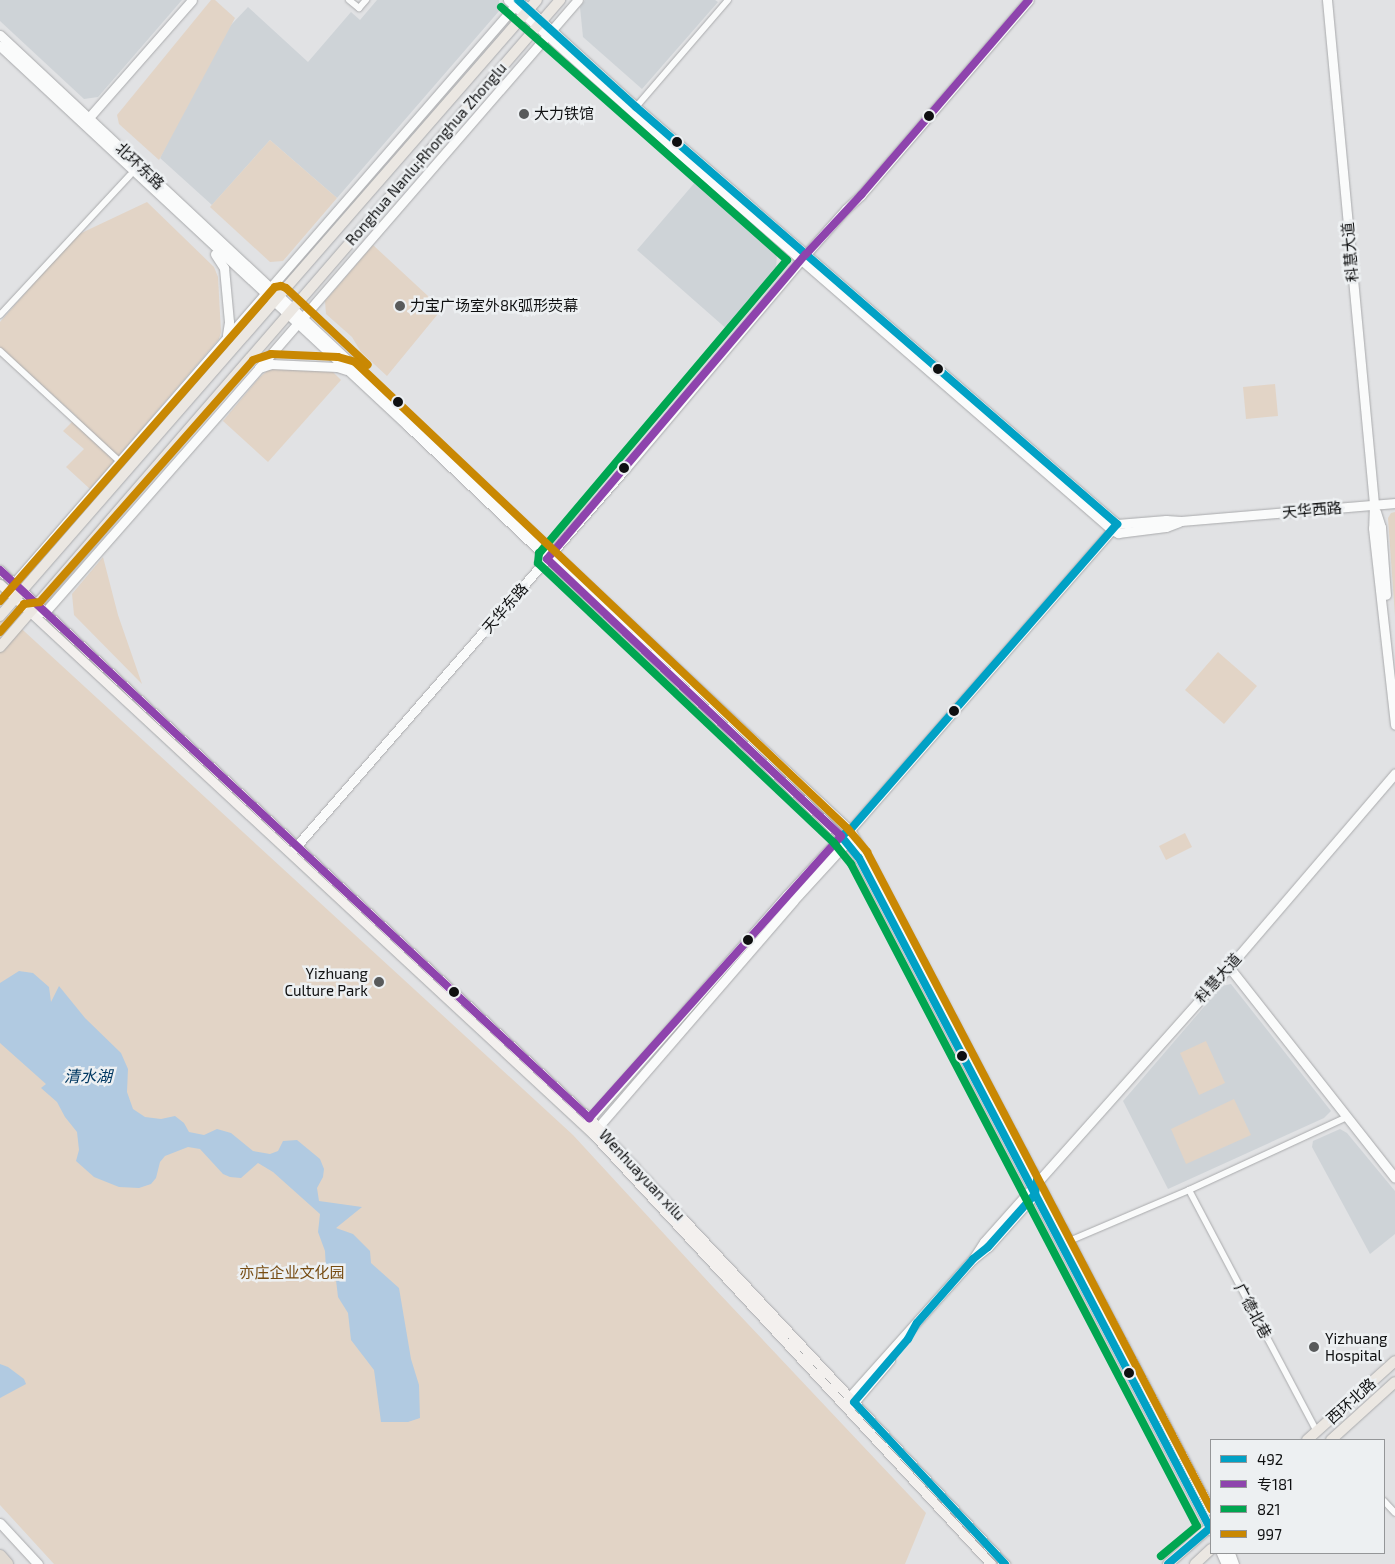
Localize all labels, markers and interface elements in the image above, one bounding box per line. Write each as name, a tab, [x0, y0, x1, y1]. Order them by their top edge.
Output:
street label: Ronghua Nanlu;Rhonghua Zhonglu	[342, 59, 510, 249]
place label: 大力铁馆	[534, 105, 594, 123]
marker: 大力铁馆	[518, 108, 530, 120]
unlabelled marker	[924, 111, 934, 121]
unlabelled marker	[672, 137, 682, 147]
street label: 北环东路	[112, 139, 168, 193]
street label: 科慧大道	[1338, 221, 1362, 283]
place label: 力宝广场室外8K弧形荧幕	[410, 297, 578, 315]
marker: 力宝广场室外8K弧形荧幕	[394, 300, 406, 312]
unlabelled marker	[933, 364, 943, 374]
unlabelled marker	[393, 397, 403, 407]
unlabelled marker	[619, 463, 629, 473]
street label: 天华西路	[1281, 498, 1343, 522]
street label: 天华东路	[479, 579, 531, 637]
unlabelled marker	[949, 706, 959, 716]
unlabelled marker	[743, 935, 753, 945]
street label: 科慧大道	[1191, 950, 1245, 1006]
place label: Yizhuang Culture Park	[284, 964, 368, 999]
marker: Yizhuang Culture Park	[372, 975, 386, 989]
unlabelled marker	[449, 987, 459, 997]
unlabelled marker	[957, 1051, 967, 1061]
water label: 清水湖	[64, 1066, 112, 1086]
street label: Wenhuayuan xilu	[595, 1126, 689, 1224]
park label: 亦庄企业文化园	[240, 1264, 344, 1282]
street label: 广德北巷	[1231, 1280, 1275, 1342]
place label: Yizhuang Hospital	[1325, 1329, 1387, 1364]
marker: Yizhuang Hospital	[1307, 1340, 1321, 1354]
unlabelled marker	[1124, 1368, 1134, 1378]
street label: 西环北路	[1323, 1374, 1379, 1428]
legend	[1210, 1439, 1385, 1554]
text: 492	[1257, 1450, 1283, 1468]
text: 专181	[1257, 1475, 1293, 1493]
text: 821	[1257, 1500, 1281, 1518]
text: 997	[1257, 1525, 1282, 1543]

